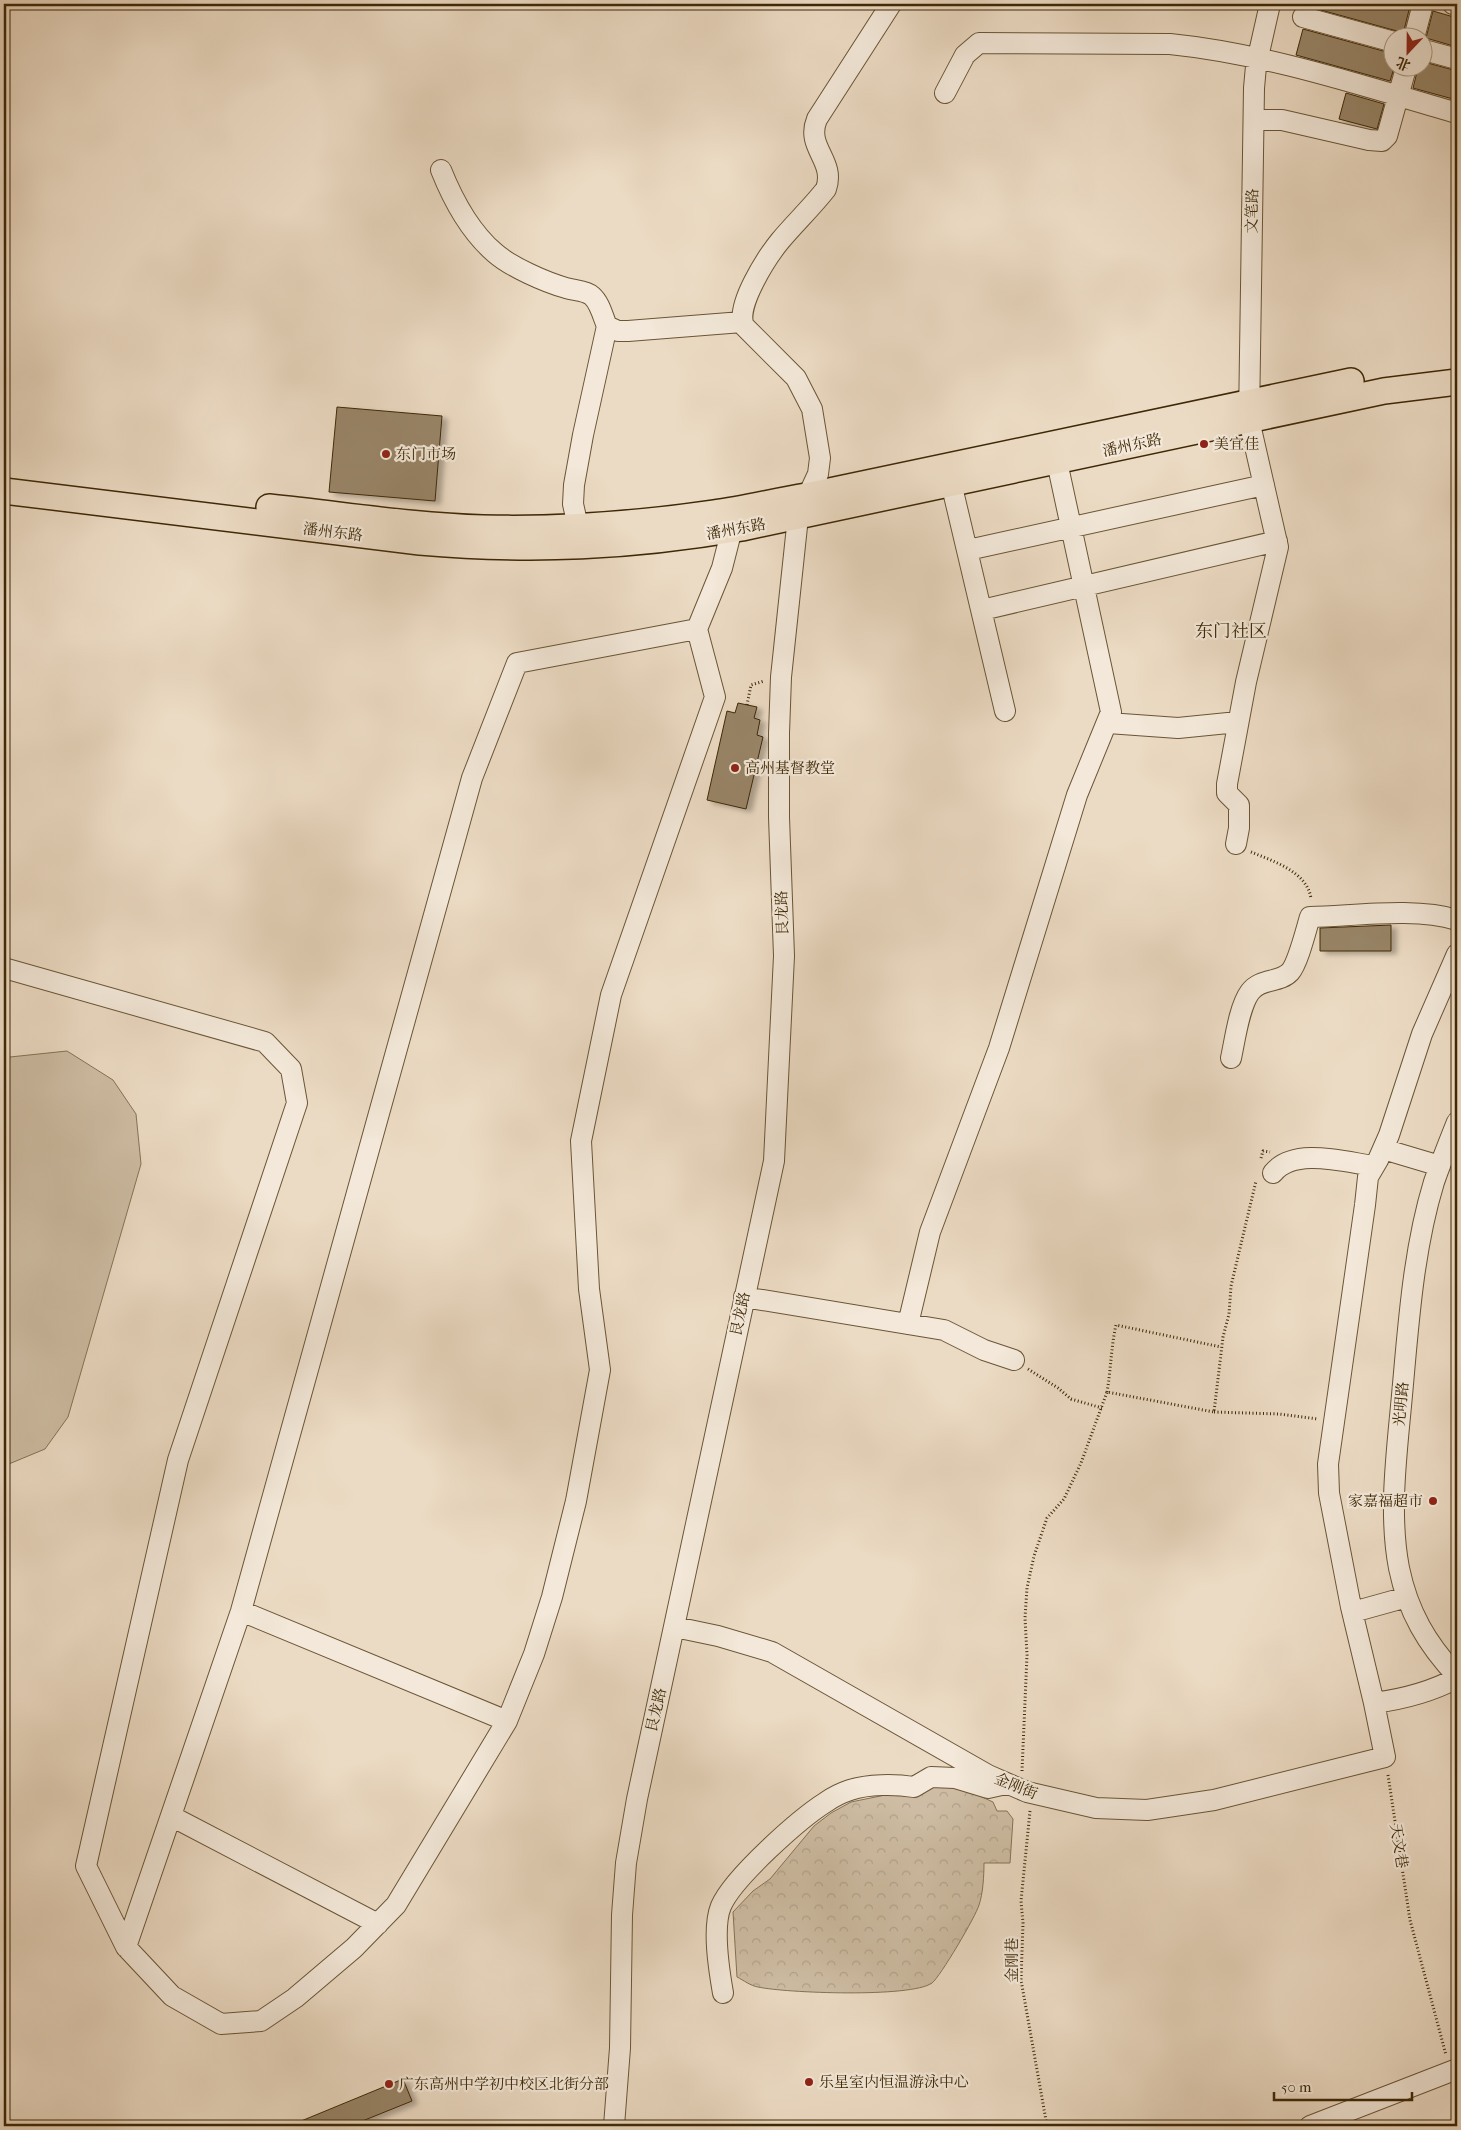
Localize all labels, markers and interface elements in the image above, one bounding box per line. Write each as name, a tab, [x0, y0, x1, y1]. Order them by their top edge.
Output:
north arrow	[1384, 28, 1434, 78]
text: 北	[1394, 53, 1413, 74]
street label: 文笔路	[1243, 188, 1261, 234]
street label: 潘州东路	[1101, 430, 1163, 460]
place label: 美宜佳	[1214, 435, 1259, 453]
marker: 美宜佳	[1198, 438, 1210, 450]
place label: 东门市场	[396, 445, 456, 463]
marker: 东门市场	[380, 448, 392, 460]
street label: 潘州东路	[705, 515, 767, 543]
street label: 潘州东路	[302, 519, 364, 545]
district label: 东门社区	[1195, 621, 1267, 642]
place label: 高州基督教堂	[745, 759, 835, 777]
marker: 高州基督教堂	[729, 762, 741, 774]
street label: 艮龙路	[772, 890, 792, 936]
street label: 艮龙路	[727, 1290, 753, 1338]
street label: 光明路	[1390, 1381, 1412, 1427]
place label: 家嘉福超市	[1348, 1492, 1423, 1510]
marker: 家嘉福超市	[1427, 1495, 1439, 1507]
street label: 艮龙路	[642, 1686, 670, 1734]
street label: 金刚街	[992, 1769, 1040, 1803]
street label: 天文巷	[1387, 1822, 1411, 1870]
street label: 金刚巷	[1003, 1937, 1021, 1983]
scale bar	[1274, 2070, 1411, 2102]
place label: 乐星室内恒温游泳中心	[819, 2073, 969, 2091]
place label: 广东高州中学初中校区北街分部	[399, 2075, 609, 2093]
marker: 乐星室内恒温游泳中心	[803, 2076, 815, 2088]
marker: 广东高州中学初中校区北街分部	[383, 2078, 395, 2090]
text: 50 m	[1281, 2078, 1312, 2096]

